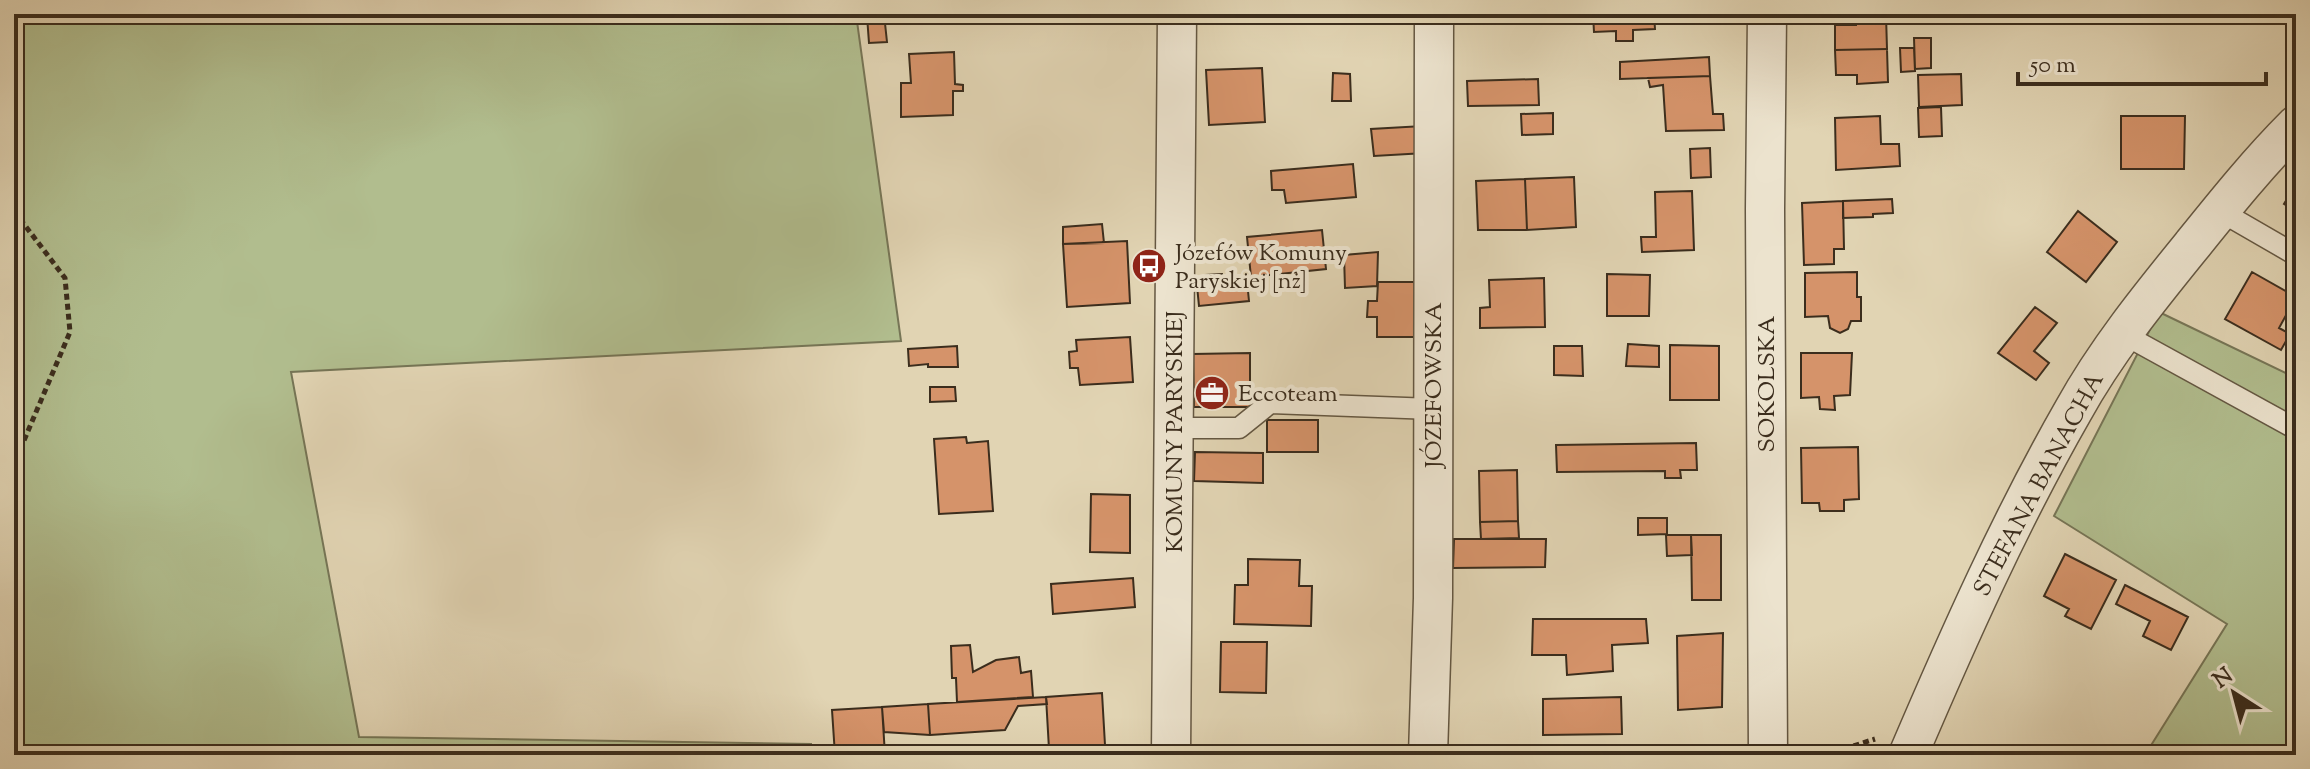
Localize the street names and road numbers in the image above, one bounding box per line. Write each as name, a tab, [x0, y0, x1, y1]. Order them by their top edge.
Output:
street label: JÓZEFOWSKA	[1418, 302, 1452, 470]
street label: KOMUNY PARYSKIEJ	[1159, 311, 1193, 553]
street label: SOKOLSKA	[1751, 315, 1785, 453]
street label: STEFANA BANACHA	[1966, 366, 2114, 603]

